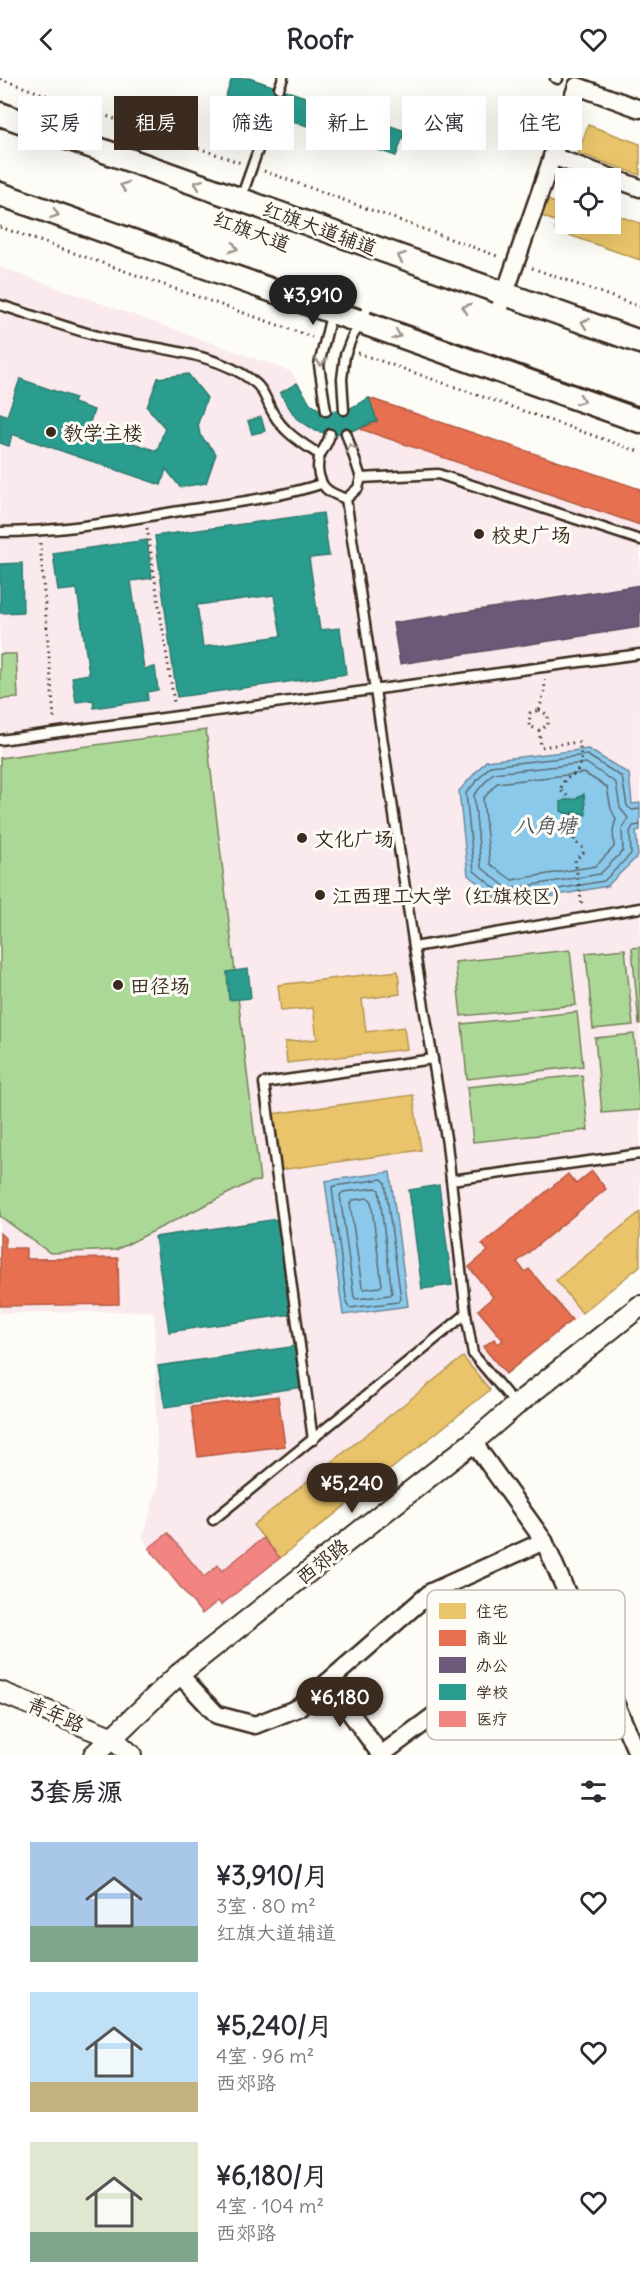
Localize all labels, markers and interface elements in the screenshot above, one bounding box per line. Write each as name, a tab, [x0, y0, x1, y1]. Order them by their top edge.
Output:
text: Roofr	[287, 22, 354, 56]
icon: back	[30, 23, 63, 56]
icon: heart	[577, 23, 610, 56]
chip: 买房	[18, 96, 102, 150]
chip: 租房	[114, 96, 198, 150]
chip: 筛选	[210, 96, 294, 150]
chip: 新上	[306, 96, 390, 150]
chip: 公寓	[402, 96, 486, 150]
chip: 住宅	[498, 96, 582, 150]
map controls	[555, 168, 621, 234]
button: locate	[555, 168, 621, 234]
one-way arrow	[193, 179, 204, 192]
one-way arrow	[119, 181, 130, 194]
street label: 红旗大道辅道	[259, 196, 381, 260]
one-way arrow	[49, 206, 60, 219]
street label: 红旗大道	[210, 206, 294, 256]
one-way arrow	[228, 241, 238, 254]
one-way arrow	[396, 251, 407, 264]
pin: ¥3,910	[264, 275, 362, 326]
text: ¥3,910	[283, 282, 343, 307]
one-way arrow	[461, 303, 472, 316]
one-way arrow	[580, 317, 591, 330]
one-way arrow	[391, 327, 402, 340]
one-way arrow	[314, 358, 327, 367]
one-way arrow	[575, 393, 586, 406]
place label: 教学主楼	[63, 420, 143, 445]
marker: 教学主楼	[44, 425, 58, 439]
one-way arrow	[346, 443, 358, 454]
place label: 校史广场	[491, 522, 571, 547]
marker: 校史广场	[472, 527, 486, 541]
water label: 八角塘	[514, 812, 578, 839]
place label: 文化广场	[314, 826, 394, 851]
marker: 文化广场	[295, 831, 309, 845]
place label: 江西理工大学（红旗校区）	[332, 883, 572, 908]
marker: 江西理工大学（红旗校区）	[313, 888, 327, 902]
place label: 田径场	[130, 973, 190, 998]
marker: 田径场	[111, 978, 125, 992]
pin: ¥5,240	[303, 1463, 401, 1514]
text: ¥5,240	[321, 1470, 383, 1495]
street label: 西郊路	[291, 1532, 354, 1589]
legend	[427, 1590, 625, 1740]
text: 住宅	[476, 1601, 508, 1621]
text: 商业	[476, 1628, 508, 1648]
text: 办公	[476, 1655, 508, 1675]
pin: ¥6,180	[291, 1677, 389, 1728]
text: 学校	[476, 1682, 508, 1702]
text: ¥6,180	[310, 1684, 370, 1709]
street label: 青年路	[24, 1691, 89, 1738]
text: 医疗	[476, 1709, 508, 1729]
text: 3套房源	[30, 1775, 123, 1808]
icon: filters	[577, 1775, 610, 1808]
text: ¥3,910/月	[216, 1859, 329, 1892]
icon: home	[78, 1866, 150, 1938]
icon: heart	[577, 1886, 610, 1919]
text: 3室 · 80 m²	[216, 1893, 316, 1918]
text: 红旗大道辅道	[216, 1920, 336, 1945]
text: ¥5,240/月	[216, 2009, 333, 2042]
icon: home	[78, 2016, 150, 2088]
icon: heart	[577, 2036, 610, 2069]
text: 4室 · 96 m²	[216, 2043, 314, 2068]
text: 西郊路	[216, 2070, 276, 2095]
text: ¥6,180/月	[216, 2159, 328, 2192]
icon: home	[78, 2166, 150, 2238]
icon: heart	[577, 2186, 610, 2219]
text: 4室 · 104 m²	[216, 2193, 324, 2218]
text: 西郊路	[216, 2220, 276, 2245]

